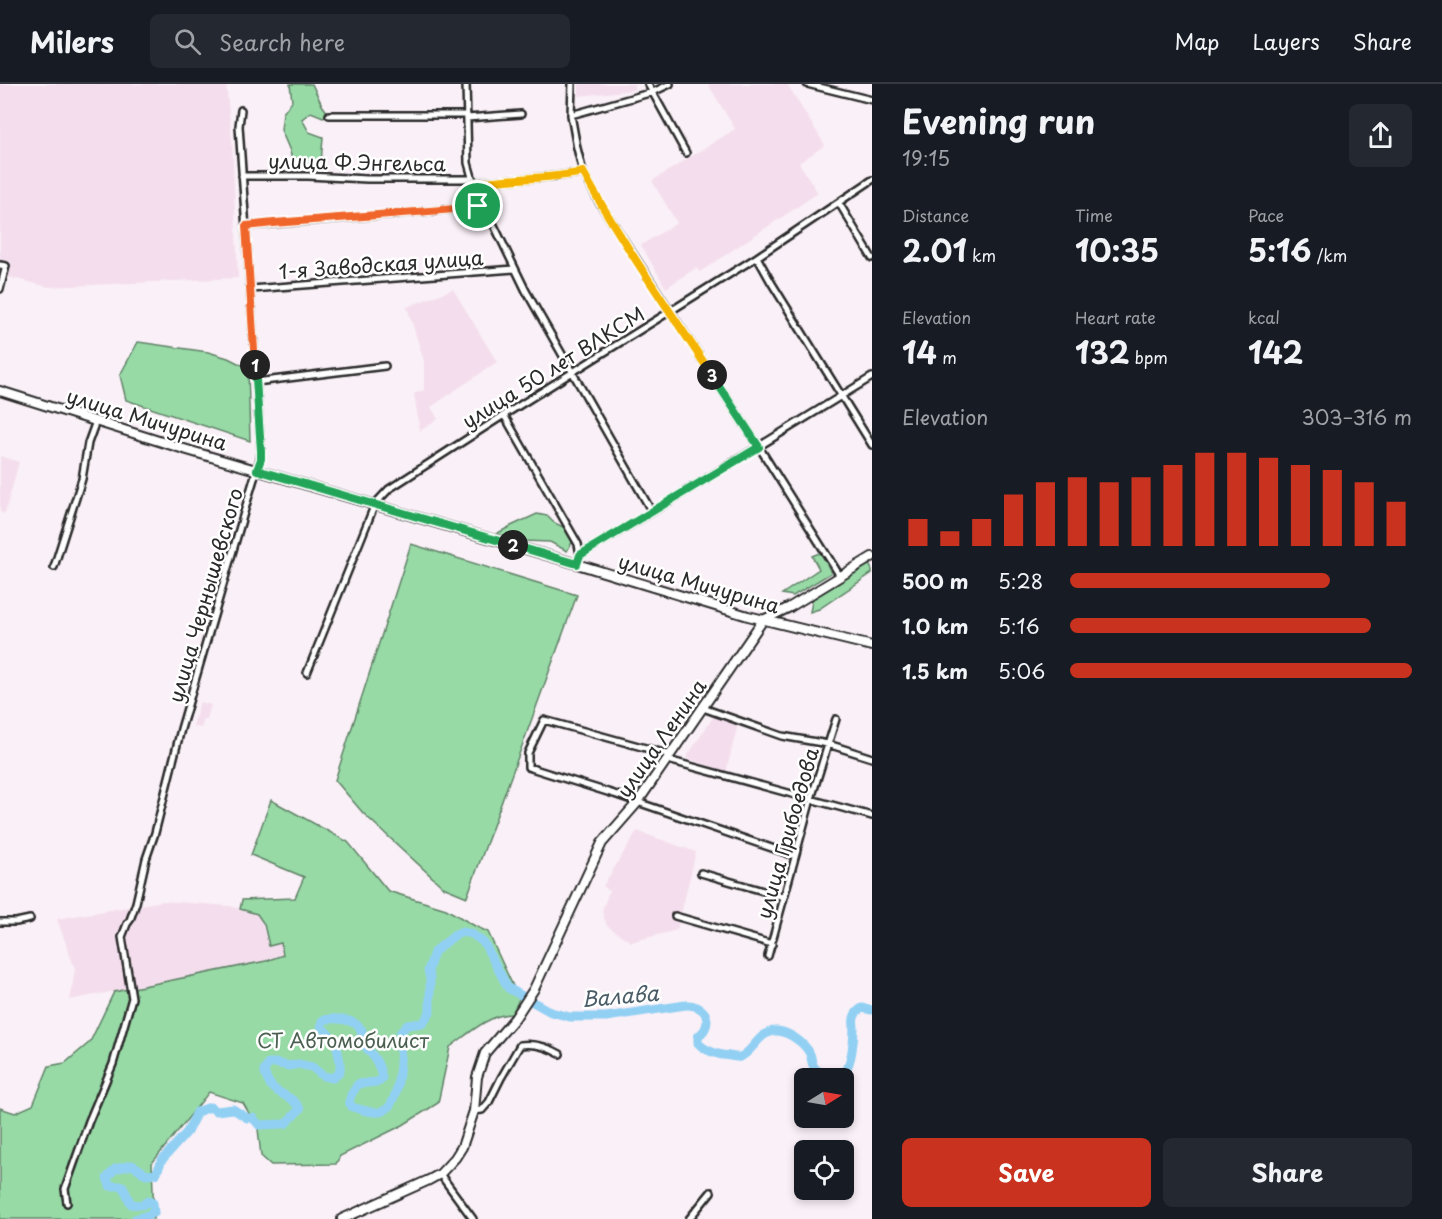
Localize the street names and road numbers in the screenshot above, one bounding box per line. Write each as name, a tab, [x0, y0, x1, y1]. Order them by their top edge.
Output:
street label: улица Ф.Энгельса	[268, 145, 447, 179]
street label: 1-я Заводская улица	[278, 242, 485, 286]
street label: улица 50 лет ВЛКСМ	[456, 299, 650, 435]
street label: улица Мичурина	[63, 380, 231, 458]
street label: улица Чернышевского	[160, 484, 250, 706]
street label: улица Мичурина	[615, 546, 784, 621]
street label: улица Ленина	[609, 672, 713, 803]
street label: улица Грибоедова	[748, 743, 826, 922]

